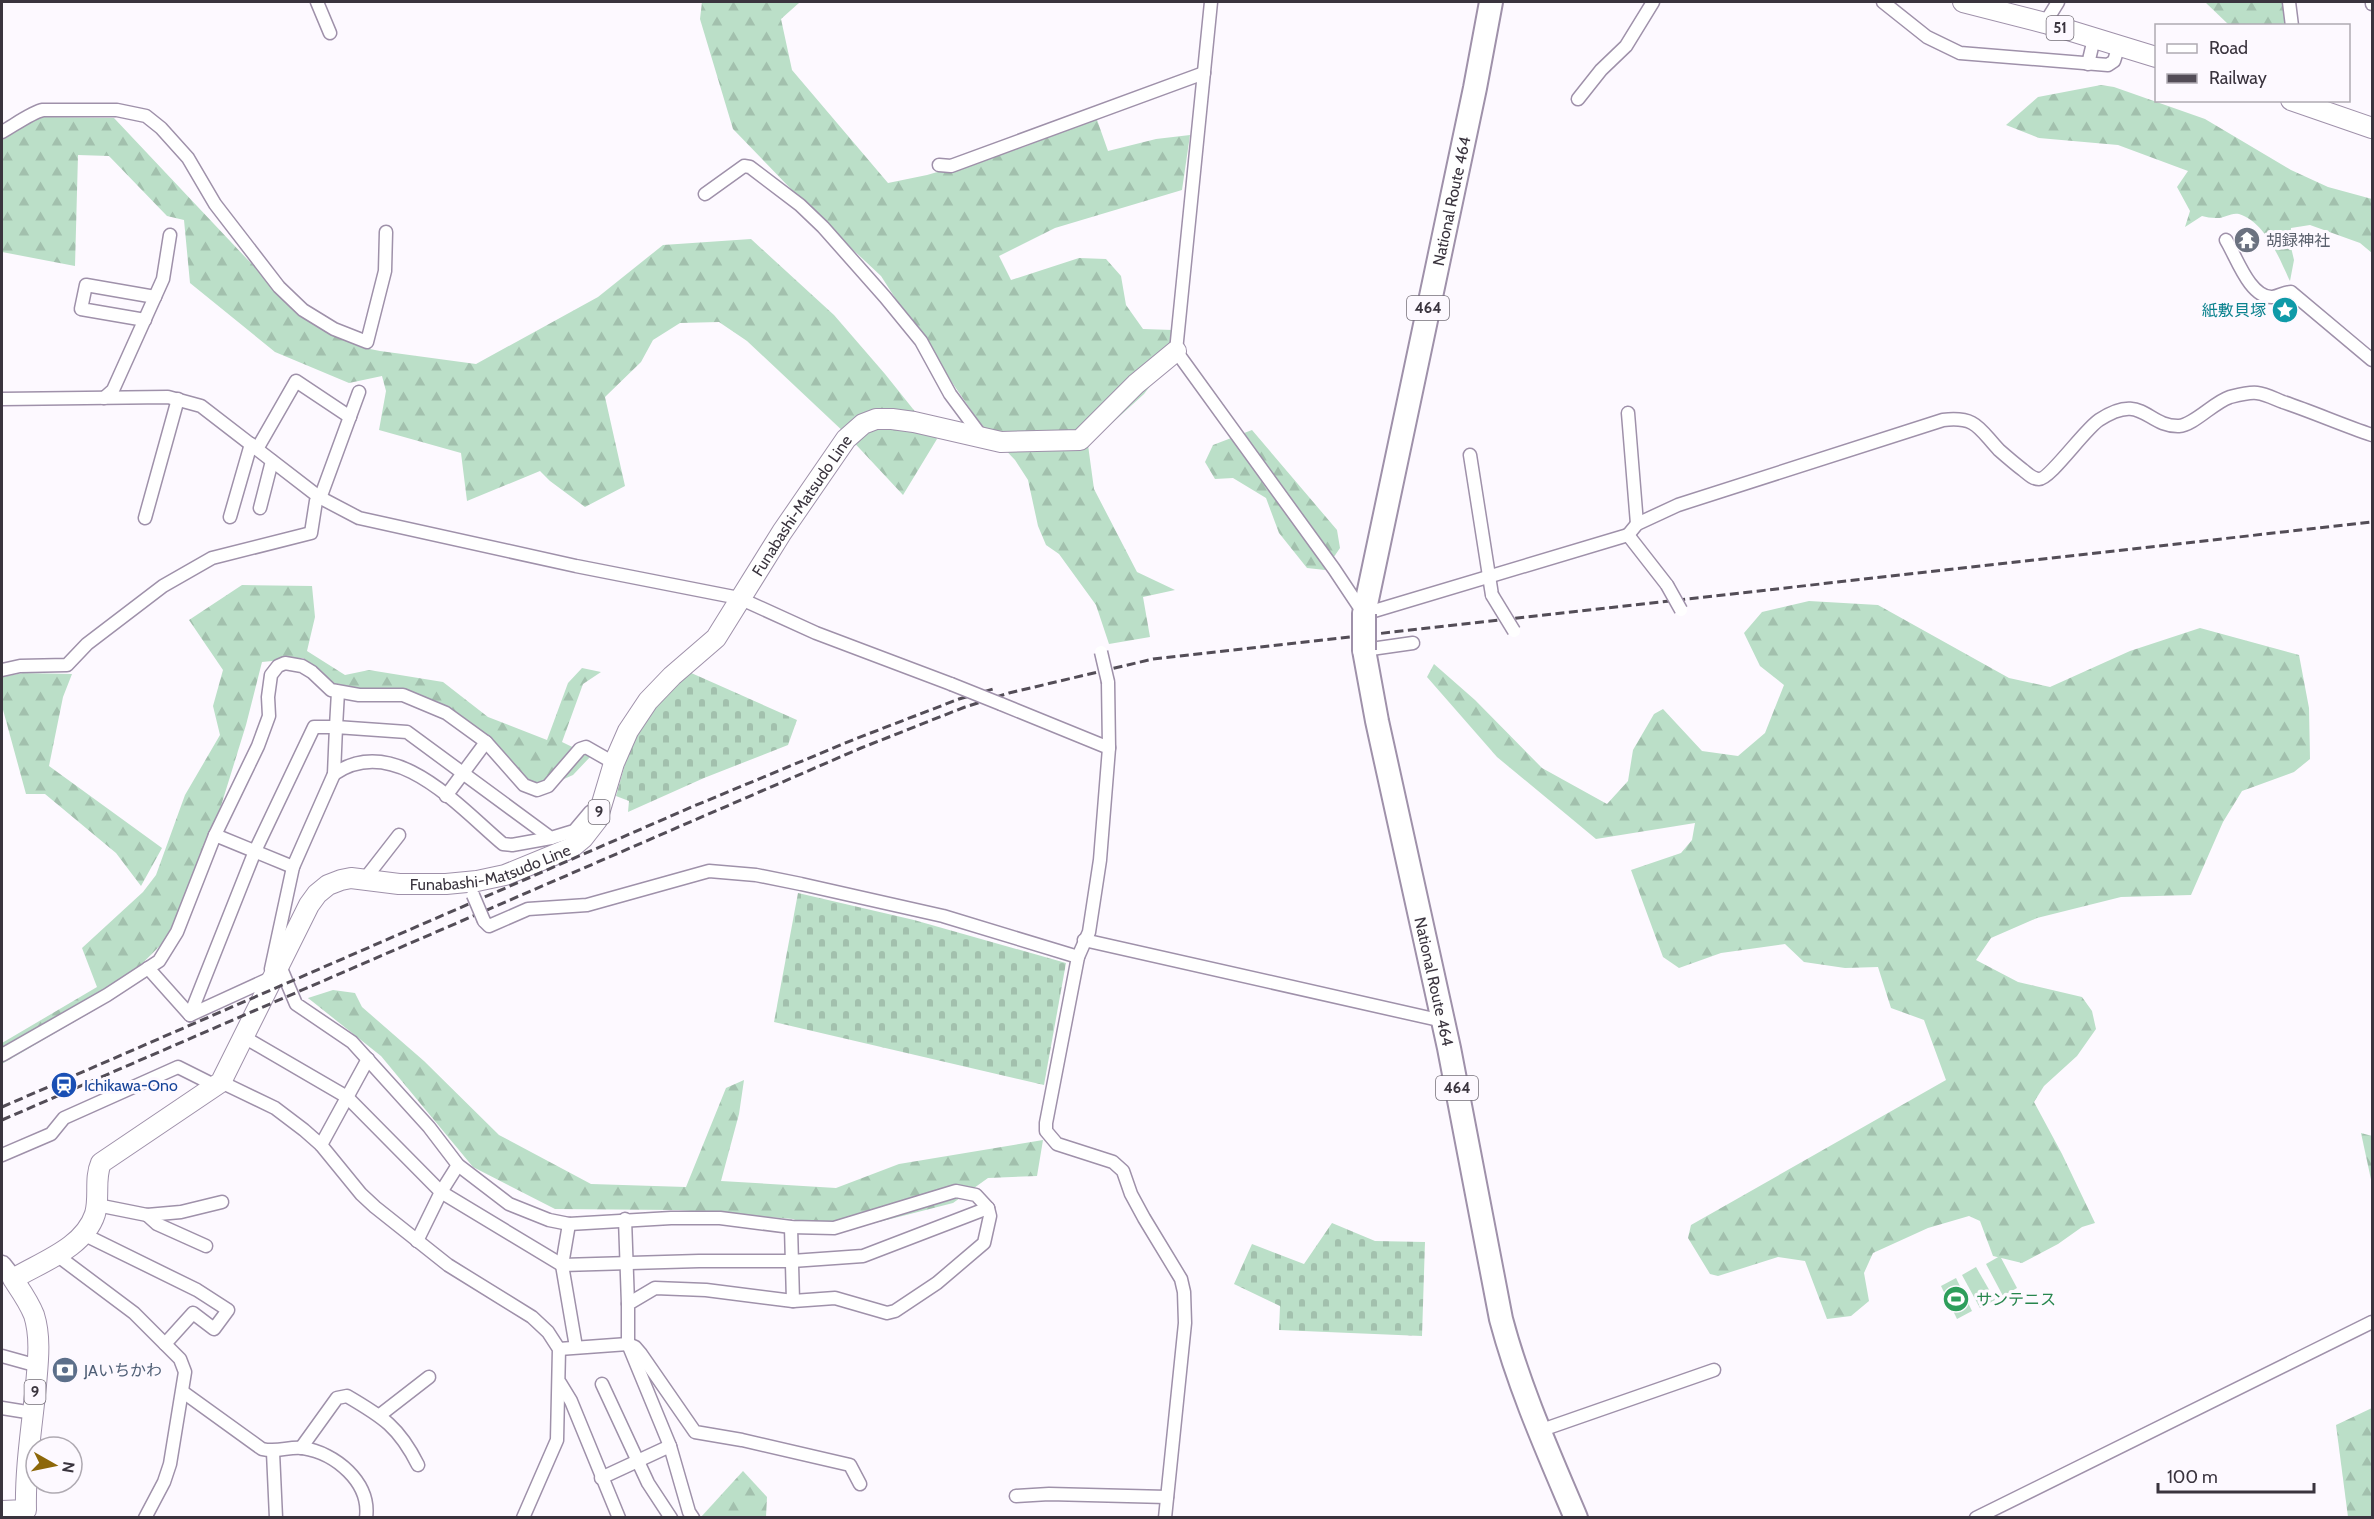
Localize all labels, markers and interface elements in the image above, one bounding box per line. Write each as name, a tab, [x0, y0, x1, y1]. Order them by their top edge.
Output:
road number: 51	[2046, 16, 2074, 40]
legend	[2155, 24, 2350, 102]
text: Road	[2209, 37, 2248, 59]
text: Railway	[2209, 67, 2267, 89]
street label: National Route 464	[1428, 135, 1474, 267]
temple icon: 胡録神社	[2232, 225, 2262, 255]
place label: 胡録神社	[2266, 231, 2330, 250]
place icon: 紙敷貝塚	[2270, 295, 2300, 325]
road number: 464	[1407, 296, 1449, 320]
place label: 紙敷貝塚	[2202, 301, 2266, 320]
street label: Funabashi-Matsudo Line	[748, 431, 855, 579]
road number: 9	[588, 800, 610, 824]
street label: Funabashi-Matsudo Line	[410, 840, 573, 894]
street label: National Route 464	[1411, 915, 1458, 1048]
station icon: Ichikawa-Ono	[49, 1070, 79, 1100]
place label: Ichikawa-Ono	[84, 1076, 178, 1095]
road number: 464	[1436, 1076, 1478, 1100]
sports icon: サンテニス	[1941, 1284, 1971, 1314]
place label: サンテニス	[1976, 1290, 2056, 1309]
bank icon: JAいちかわ	[50, 1355, 80, 1385]
place label: JAいちかわ	[83, 1361, 162, 1380]
road number: 9	[24, 1380, 46, 1404]
north arrow	[24, 1435, 84, 1495]
scale bar	[2158, 1456, 2314, 1494]
text: N	[58, 1460, 79, 1474]
text: 100 m	[2167, 1466, 2218, 1488]

